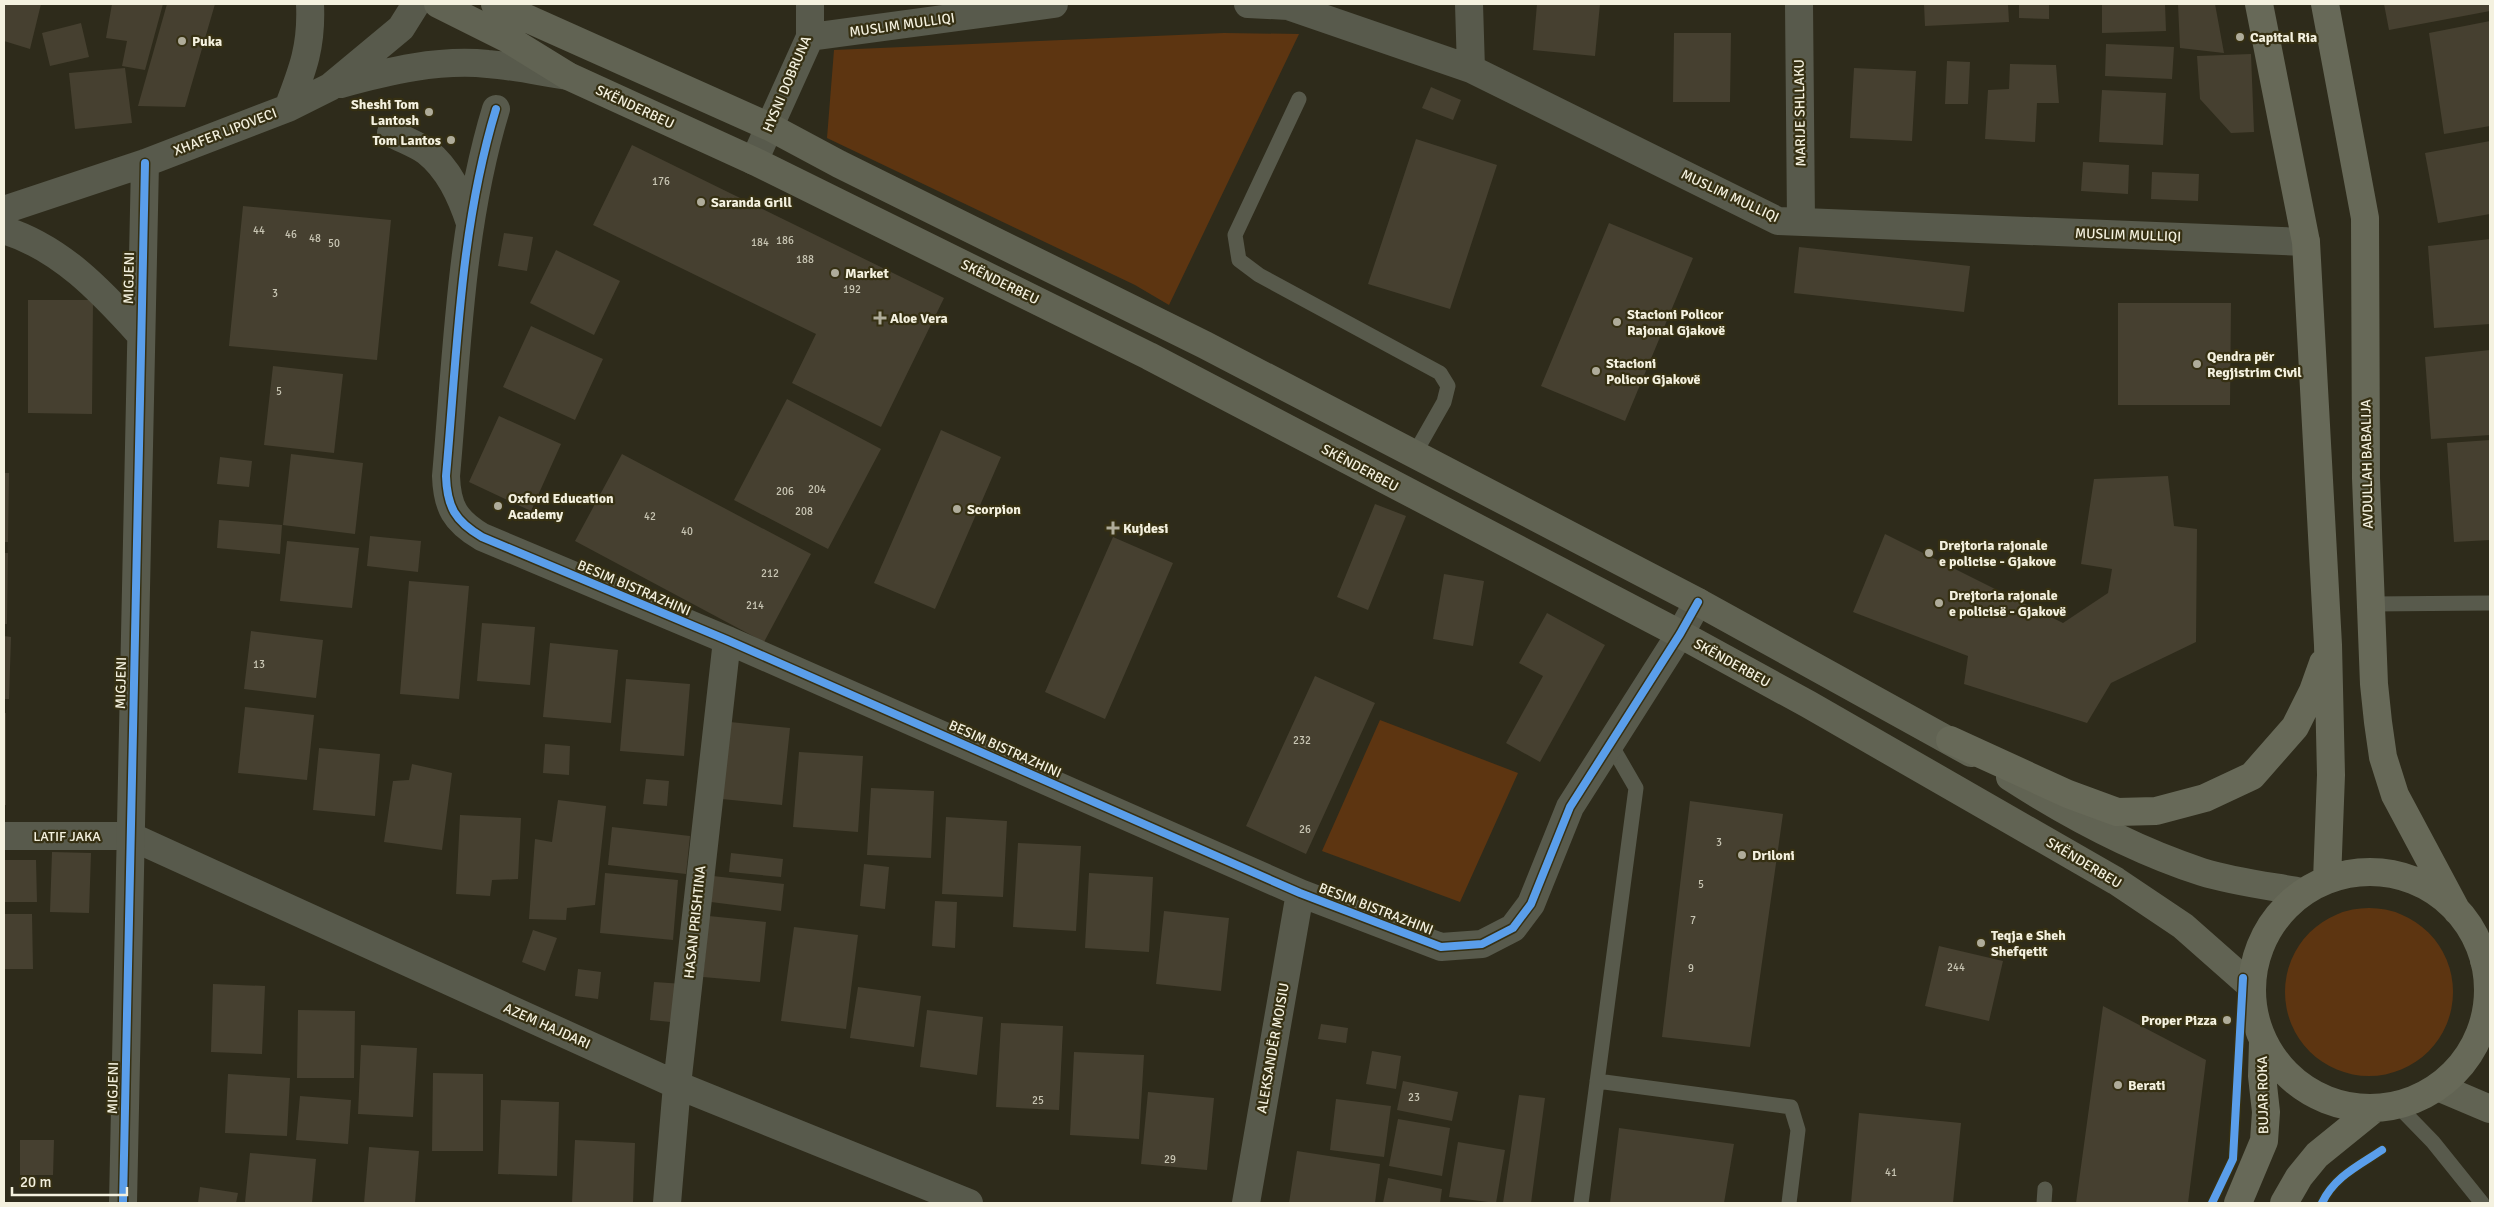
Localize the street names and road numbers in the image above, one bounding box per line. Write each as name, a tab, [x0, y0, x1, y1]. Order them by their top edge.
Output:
street label: MUSLIM MULLIQI	[848, 9, 956, 41]
street label: HYSNI DOBRUNA	[759, 33, 815, 135]
street label: MARIJE SHLLAKU	[1791, 59, 1809, 167]
street label: SKËNDERBEU	[593, 81, 677, 133]
street label: XHAFER LIPOVECI	[171, 104, 279, 160]
street label: MUSLIM MULLIQI	[1678, 166, 1782, 226]
street label: MUSLIM MULLIQI	[2075, 225, 2181, 245]
street label: MIGJENI	[120, 252, 138, 304]
street label: SKËNDERBEU	[958, 256, 1042, 308]
street label: AVDULLAH BABALIJA	[2357, 399, 2377, 529]
street label: SKËNDERBEU	[1319, 441, 1401, 495]
street label: BESIM BISTRAZHINI	[575, 556, 693, 620]
street label: SKËNDERBEU	[1691, 635, 1773, 691]
street label: MIGJENI	[112, 657, 130, 709]
street label: BESIM BISTRAZHINI	[946, 717, 1064, 781]
street label: LATIF JAKA	[33, 828, 101, 845]
street label: SKËNDERBEU	[2043, 834, 2125, 892]
street label: HASAN PRISHTINA	[681, 864, 709, 979]
street label: BESIM BISTRAZHINI	[1316, 879, 1436, 939]
street label: ALEKSANDËR MOISIU	[1253, 981, 1293, 1115]
street label: AZEM HAJDARI	[501, 999, 593, 1053]
street label: BUJAR ROKA	[2254, 1055, 2272, 1134]
street label: MIGJENI	[104, 1062, 122, 1114]

